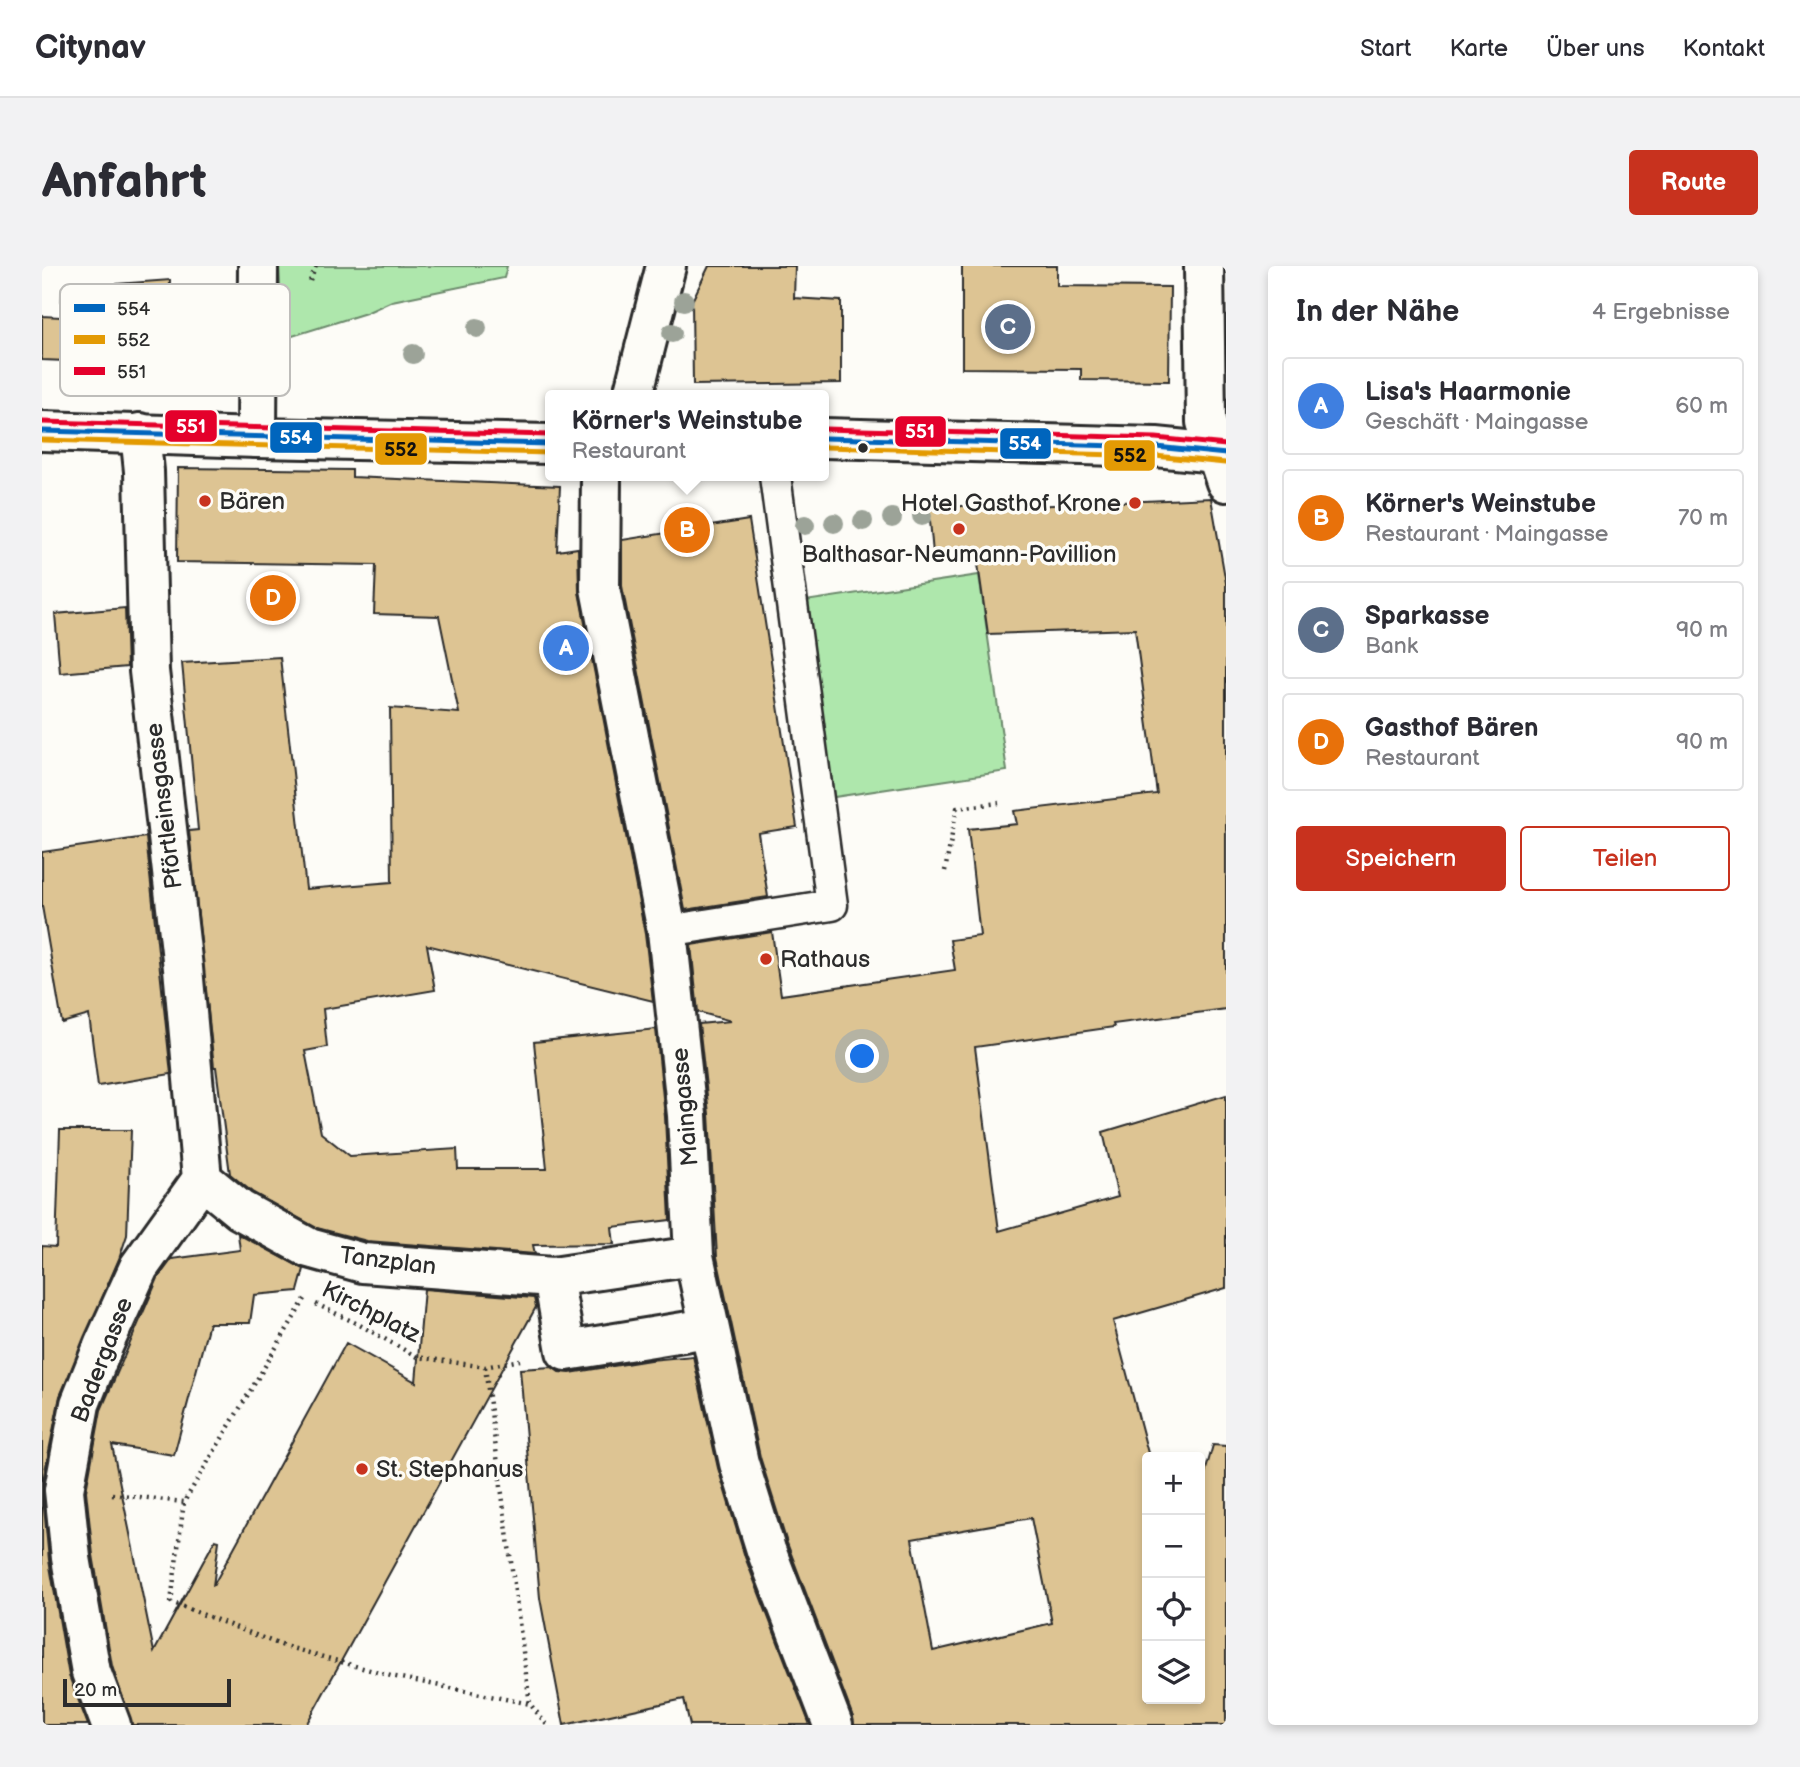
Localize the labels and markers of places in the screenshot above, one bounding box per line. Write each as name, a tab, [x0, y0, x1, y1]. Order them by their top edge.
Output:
pin: C	[985, 301, 1031, 353]
unlabelled marker	[856, 441, 870, 455]
place label: Bären	[219, 487, 285, 516]
place label: Hotel Gasthof Krone	[901, 489, 1121, 518]
marker: Bären	[197, 493, 213, 509]
marker: Hotel Gasthof Krone	[1127, 495, 1143, 511]
pin: B	[664, 504, 710, 556]
marker: Balthasar-Neumann-Pavillion	[951, 521, 967, 537]
place label: Balthasar-Neumann-Pavillion	[801, 540, 1117, 569]
pin: D	[250, 572, 296, 624]
pin: A	[543, 622, 589, 674]
place label: Rathaus	[780, 945, 870, 974]
marker: Rathaus	[758, 951, 774, 967]
place label: St. Stephanus	[376, 1455, 524, 1484]
marker: St. Stephanus	[354, 1461, 370, 1477]

